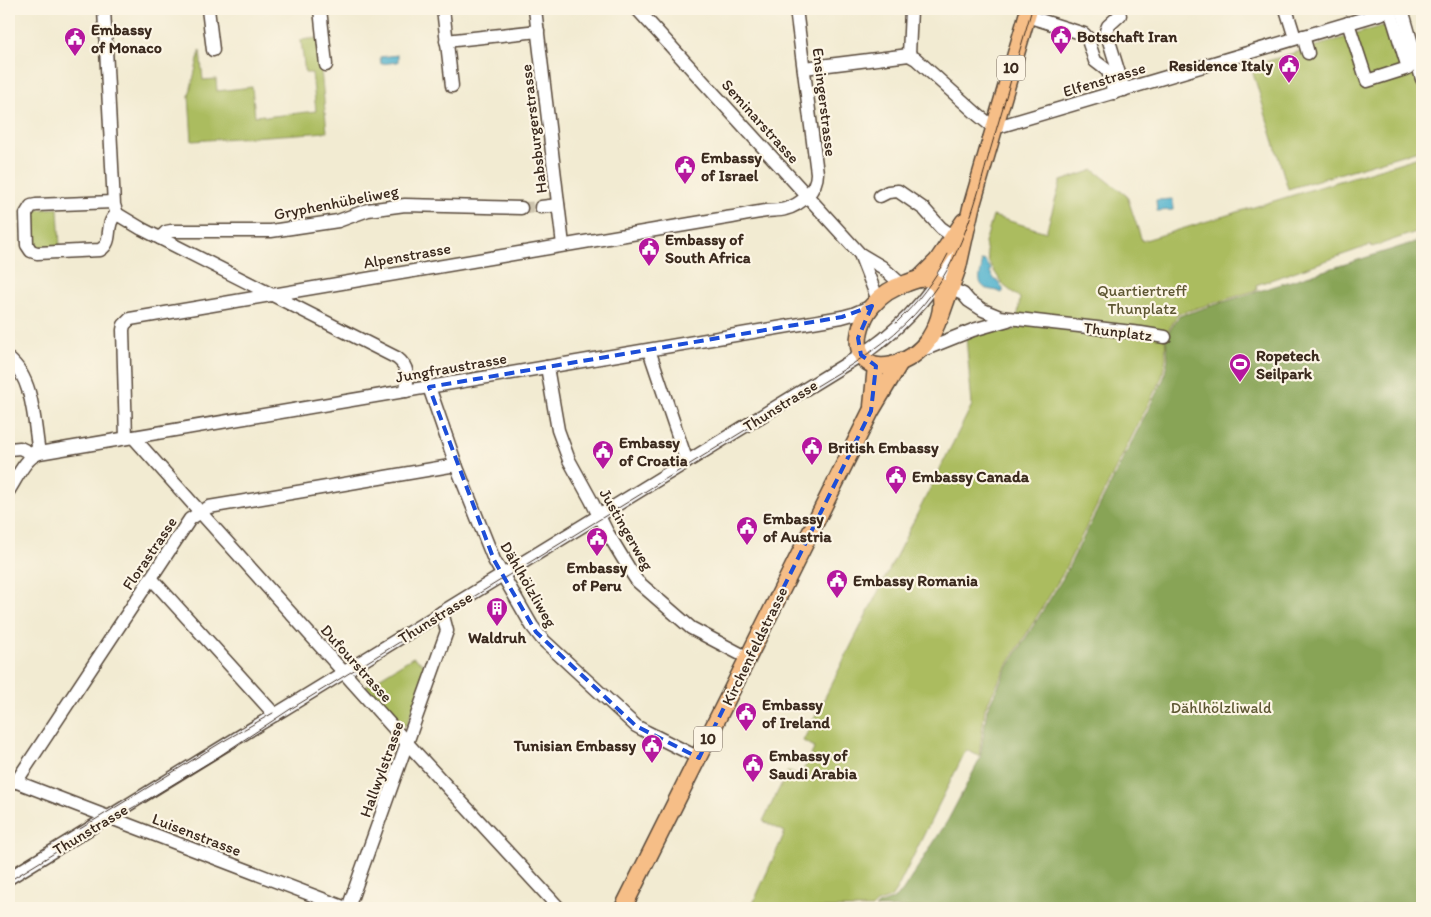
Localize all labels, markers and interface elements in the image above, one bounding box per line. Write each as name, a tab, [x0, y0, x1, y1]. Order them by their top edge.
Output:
place label: Embassy of Monaco	[91, 20, 162, 57]
public building icon: Botschaft Iran	[1049, 24, 1073, 55]
public building icon: Embassy of Monaco	[63, 26, 87, 57]
place label: Botschaft Iran	[1077, 27, 1178, 46]
street label: Ensingerstrasse	[808, 47, 841, 158]
public building icon: Residence Italy	[1277, 53, 1301, 84]
road number: 10	[997, 56, 1025, 80]
place label: Residence Italy	[1169, 56, 1273, 76]
street label: Elfenstrasse	[1061, 58, 1148, 101]
street label: Habsburgerstrasse	[516, 63, 551, 195]
street label: Seminarstrasse	[718, 75, 803, 167]
place label: Embassy of Israel	[701, 148, 762, 185]
public building icon: Embassy of Israel	[673, 154, 697, 185]
street label: Gryphenhübeliweg	[272, 181, 401, 224]
place label: Embassy of South Africa	[665, 230, 751, 267]
public building icon: Embassy of South Africa	[637, 236, 661, 267]
street label: Alpenstrasse	[362, 238, 453, 273]
park label: Quartiertreff Thunplatz	[1097, 281, 1187, 318]
street label: Thunplatz	[1082, 318, 1154, 345]
place label: Ropetech Seilpark	[1256, 346, 1320, 384]
street label: Jungfraustrasse	[394, 348, 508, 387]
sports icon: Ropetech Seilpark	[1228, 352, 1252, 383]
street label: Thunstrasse	[740, 375, 821, 436]
place label: Embassy of Croatia	[619, 433, 688, 470]
public building icon: British Embassy	[800, 435, 824, 466]
place label: British Embassy	[828, 438, 939, 458]
public building icon: Embassy of Croatia	[591, 439, 615, 470]
public building icon: Embassy Canada	[884, 464, 908, 495]
place label: Embassy Canada	[912, 467, 1030, 487]
street label: Justingerweg	[595, 485, 658, 574]
place label: Embassy of Austria	[763, 509, 832, 546]
street label: Florastrasse	[118, 513, 181, 594]
public building icon: Embassy of Austria	[735, 515, 759, 546]
public building icon: Embassy of Peru	[585, 526, 609, 557]
street label: Dählhölzliweg	[496, 538, 561, 631]
place label: Embassy of Peru	[567, 558, 628, 595]
public building icon: Embassy Romania	[825, 568, 849, 599]
place label: Embassy Romania	[853, 571, 978, 591]
street label: Kirchenfeldstrasse	[717, 584, 791, 709]
street label: Thunstrasse	[395, 587, 476, 648]
building icon: Waldruh	[485, 596, 509, 627]
street label: Dufourstrasse	[317, 621, 396, 706]
place label: Waldruh	[468, 628, 526, 647]
place label: Embassy of Ireland	[762, 695, 830, 732]
park label: Dählhölzliwald	[1170, 698, 1272, 717]
public building icon: Embassy of Ireland	[734, 701, 758, 732]
street label: Hallwylstrasse	[355, 719, 408, 820]
road number: 10	[694, 726, 722, 752]
public building icon: Tunisian Embassy	[640, 733, 664, 764]
place label: Tunisian Embassy	[513, 736, 636, 756]
place label: Embassy of Saudi Arabia	[769, 746, 858, 783]
public building icon: Embassy of Saudi Arabia	[741, 752, 765, 783]
street label: Thunstrasse	[49, 799, 131, 859]
street label: Luisenstrasse	[150, 809, 244, 860]

